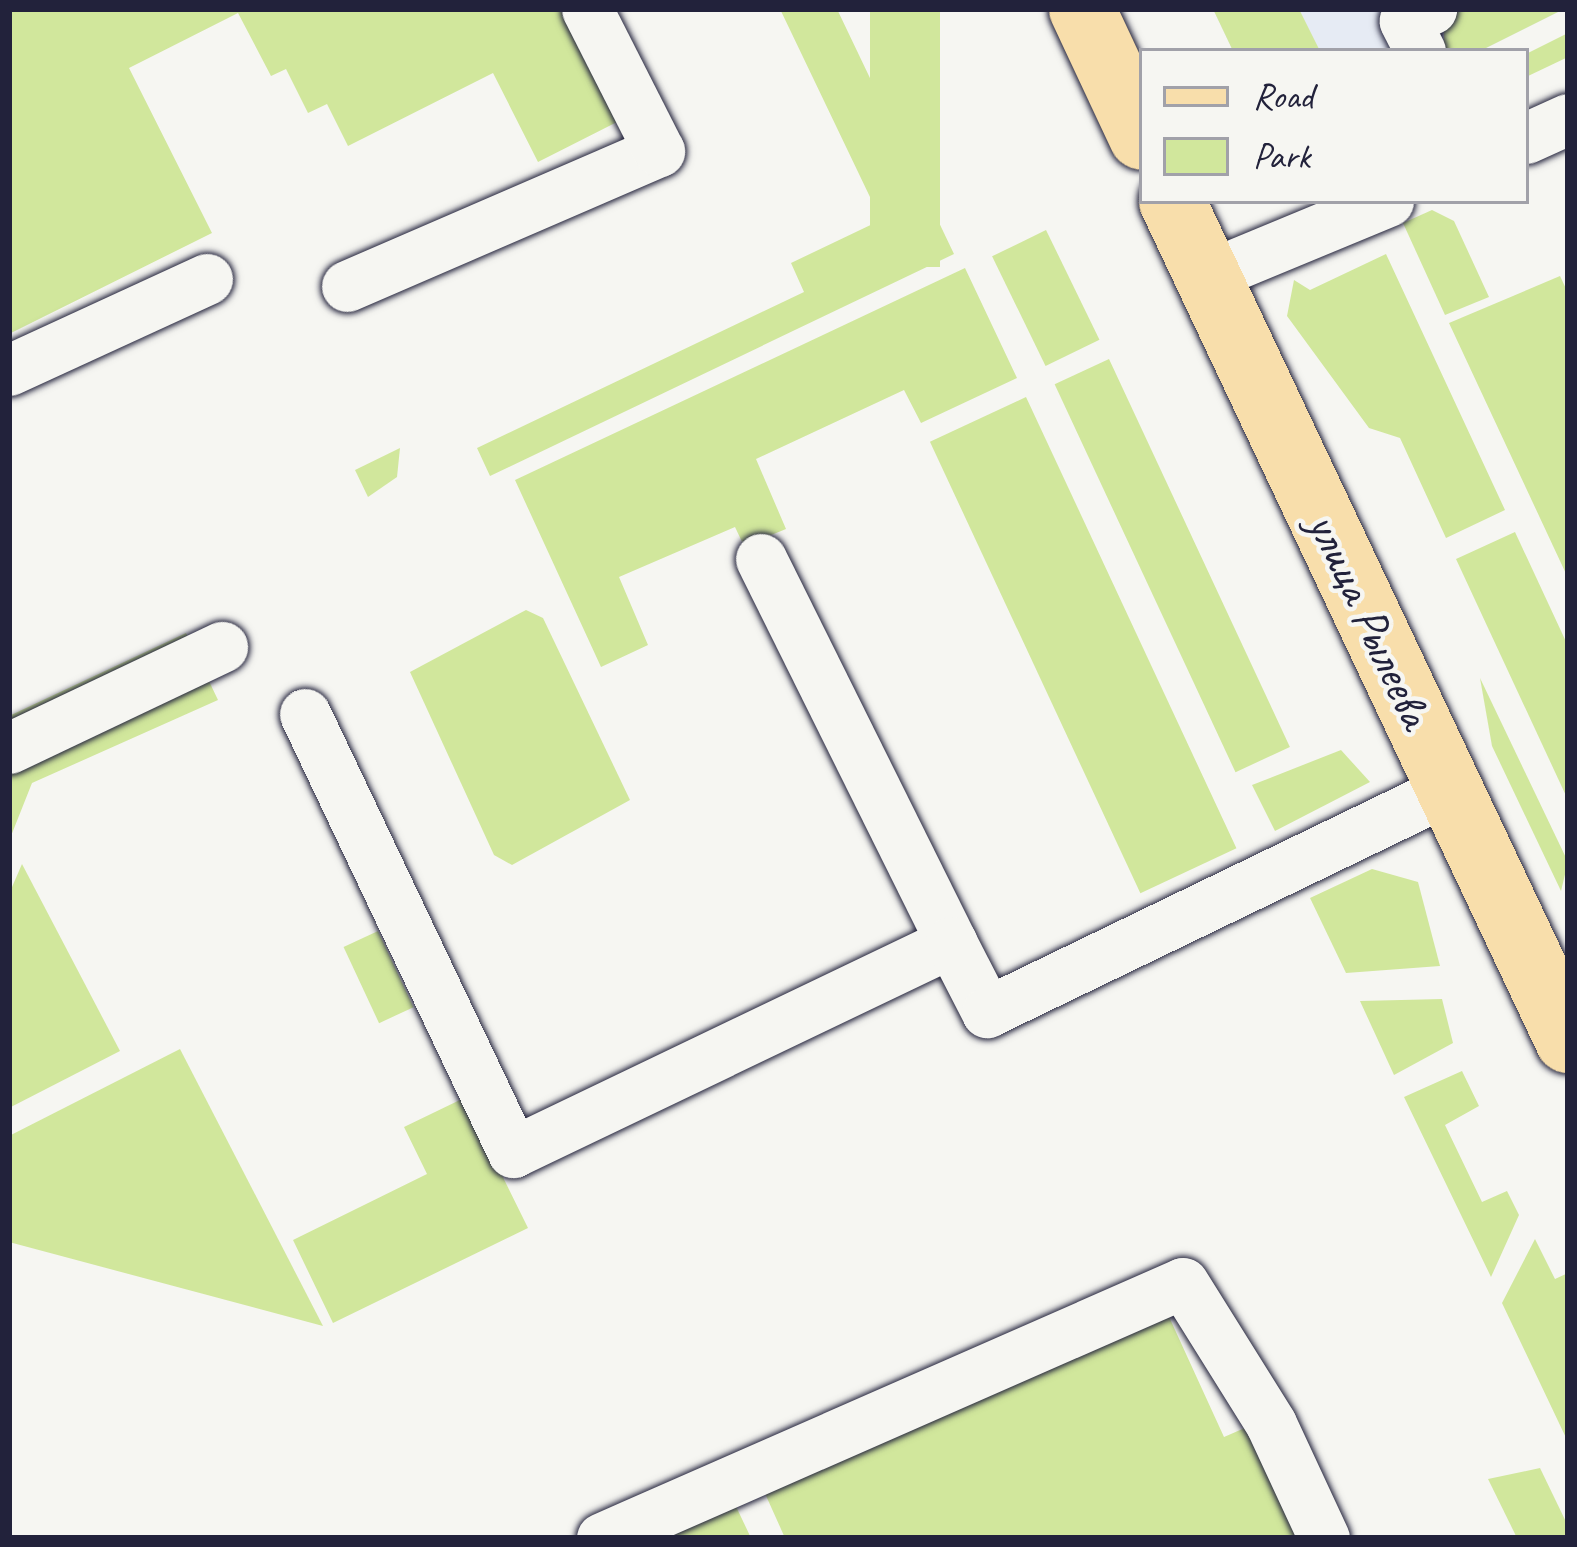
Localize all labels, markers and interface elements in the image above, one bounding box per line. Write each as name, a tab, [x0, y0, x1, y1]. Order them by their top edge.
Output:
legend	[1139, 48, 1529, 204]
text: Road	[1253, 73, 1313, 119]
text: Park	[1253, 133, 1310, 179]
street label: улица Рылеева	[1295, 503, 1445, 737]

